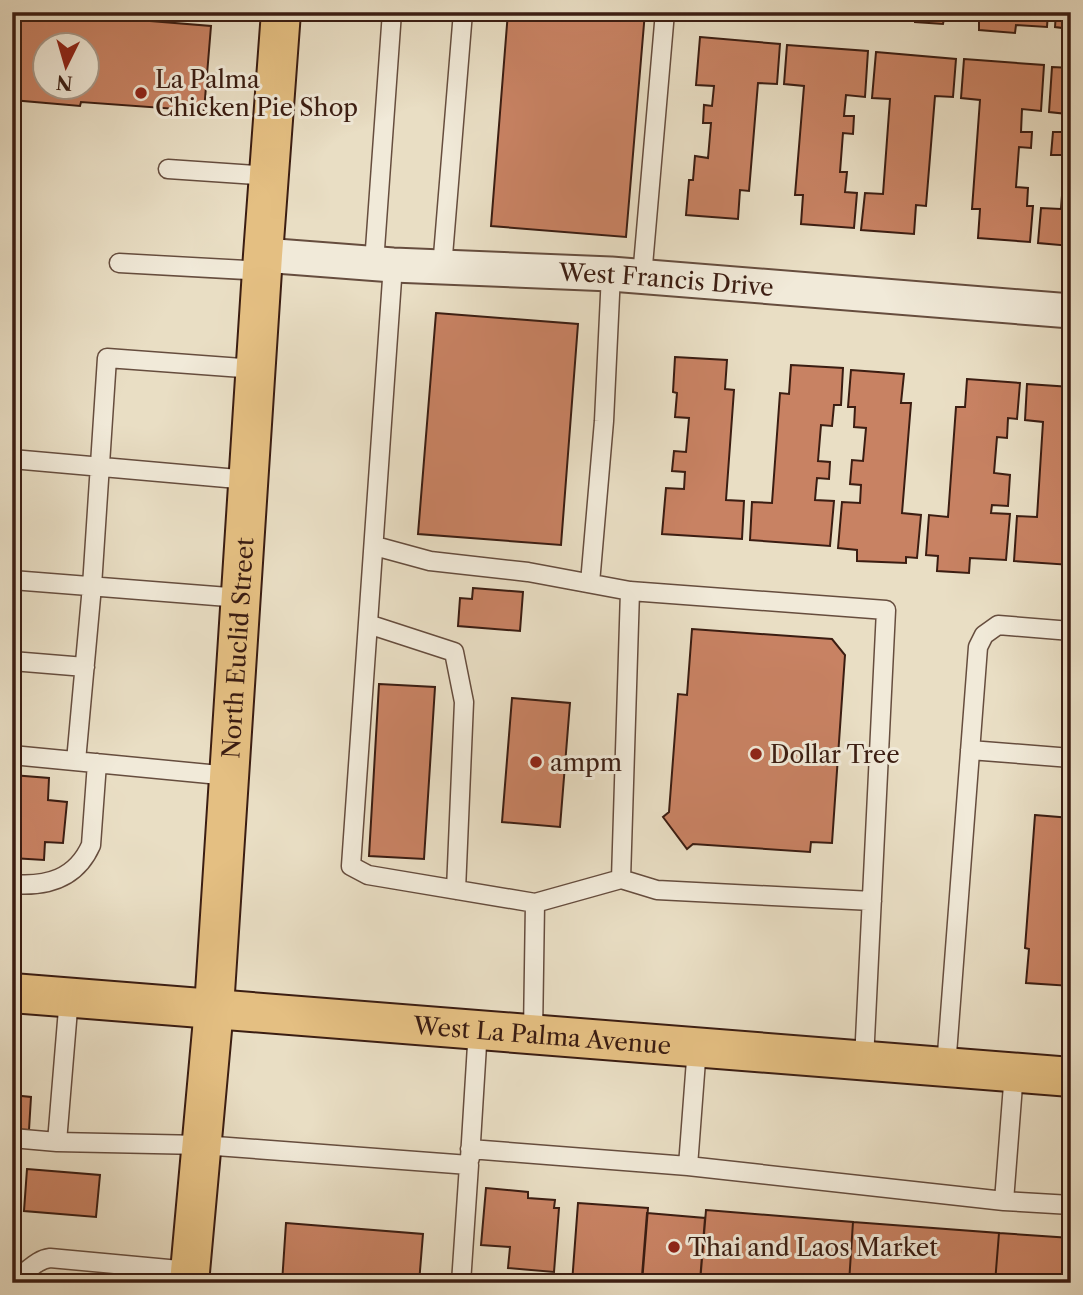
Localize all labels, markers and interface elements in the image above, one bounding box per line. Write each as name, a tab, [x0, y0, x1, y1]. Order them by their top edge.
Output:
north arrow	[32, 32, 102, 102]
place label: La Palma Chicken Pie Shop	[155, 65, 358, 122]
text: N	[55, 70, 74, 95]
marker: La Palma Chicken Pie Shop	[133, 85, 149, 101]
street label: West Francis Drive	[557, 257, 775, 302]
street label: North Euclid Street	[216, 536, 259, 759]
place label: Dollar Tree	[770, 740, 900, 769]
marker: Dollar Tree	[748, 746, 764, 762]
place label: ampm	[550, 748, 622, 777]
marker: ampm	[528, 754, 544, 770]
street label: West La Palma Avenue	[411, 1010, 672, 1060]
place label: Thai and Laos Market	[688, 1233, 938, 1262]
marker: Thai and Laos Market	[666, 1239, 682, 1255]

